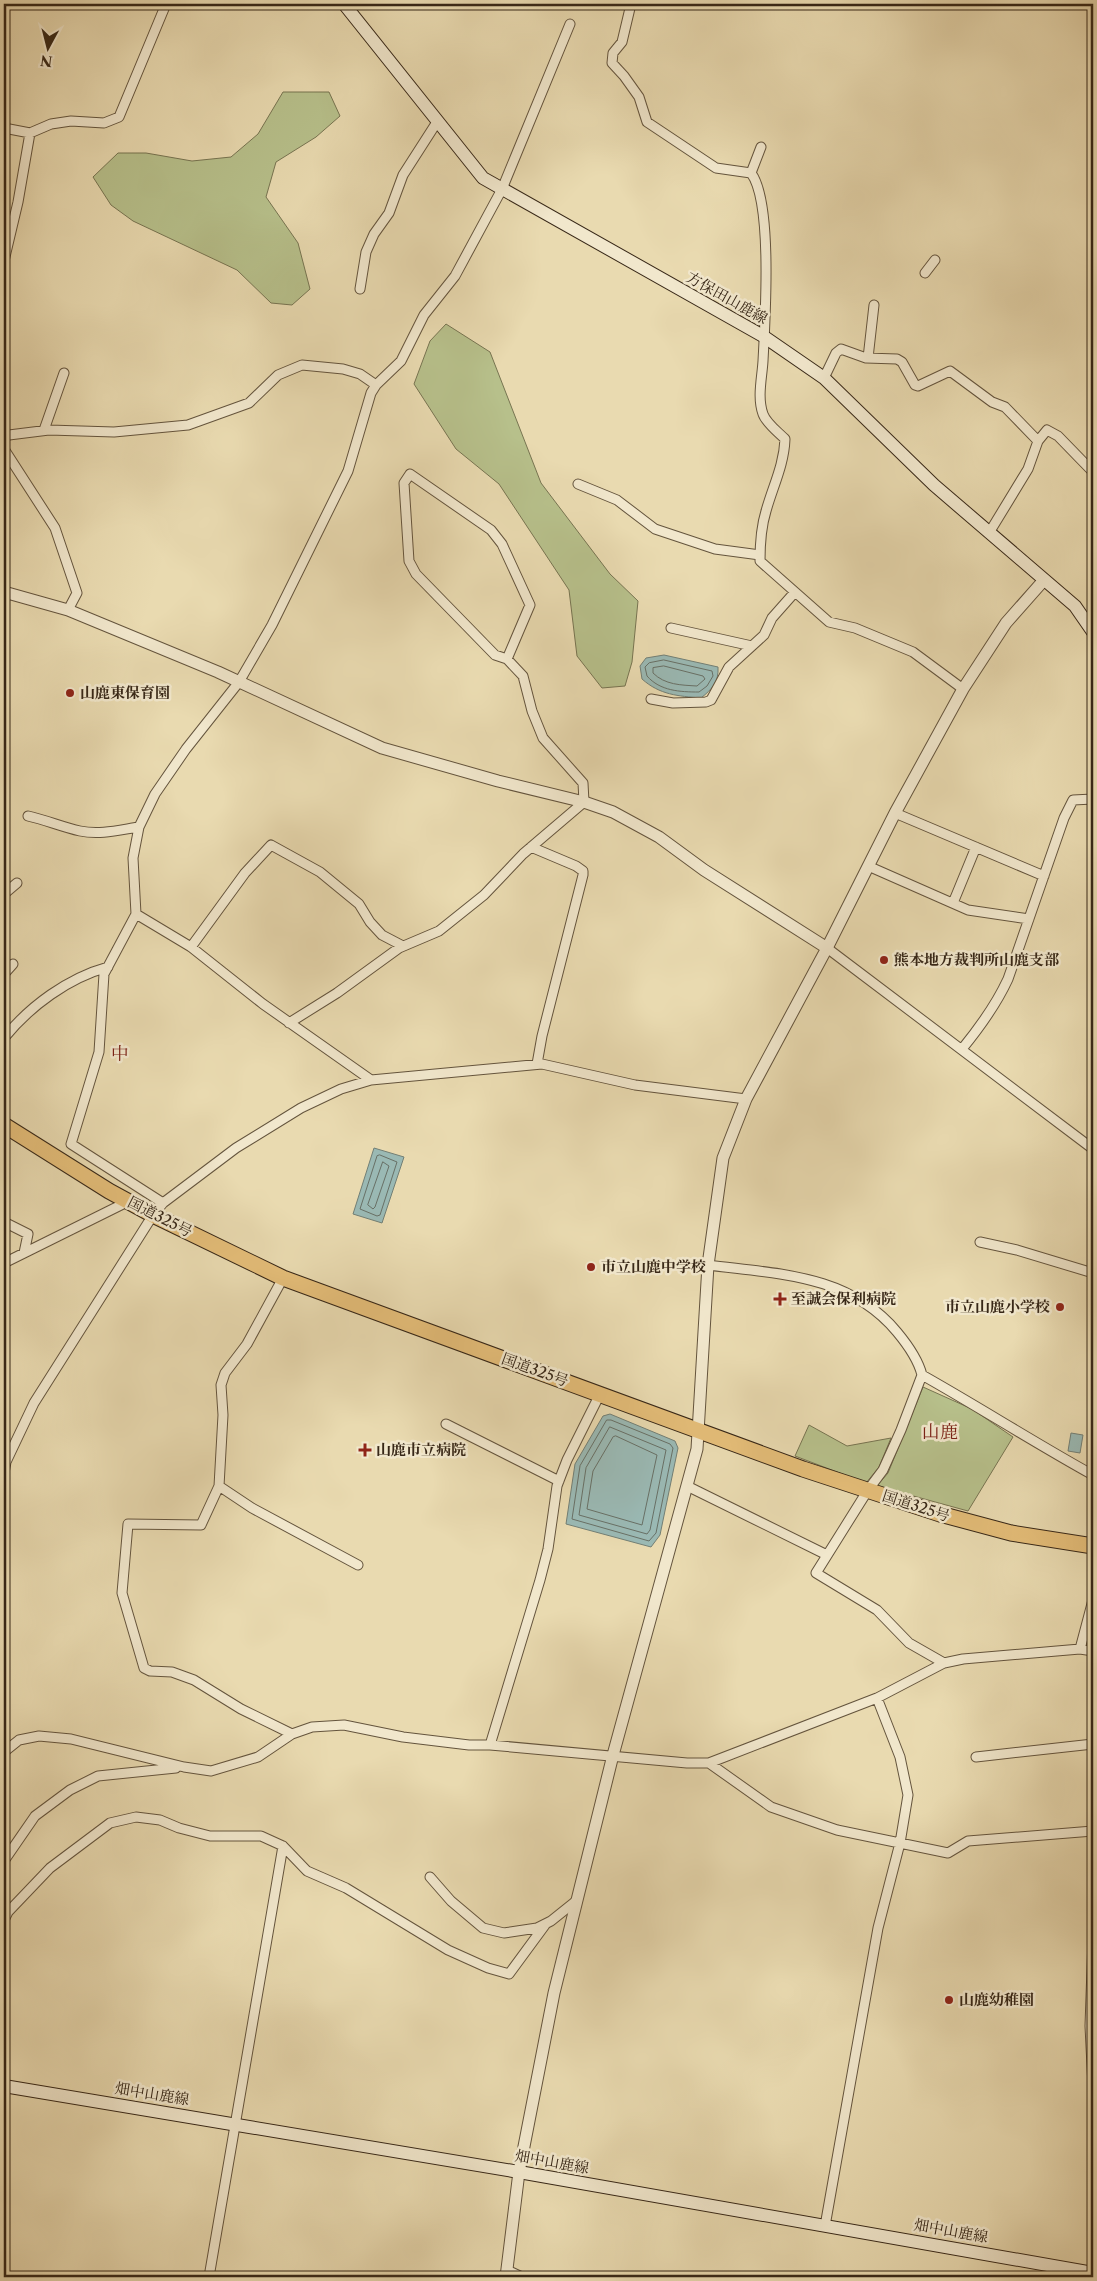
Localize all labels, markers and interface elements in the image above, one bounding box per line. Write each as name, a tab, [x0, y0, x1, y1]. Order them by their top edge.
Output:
north arrow	[22, 22, 72, 72]
text: N	[39, 51, 54, 71]
street label: 方保田山鹿線	[683, 267, 771, 328]
place label: 山鹿東保育園	[80, 683, 170, 702]
marker: 山鹿東保育園	[64, 687, 76, 699]
place label: 熊本地方裁判所山鹿支部	[894, 950, 1060, 969]
marker: 熊本地方裁判所山鹿支部	[878, 954, 890, 966]
district label: 中	[111, 1043, 129, 1065]
street label: 国道325号	[125, 1192, 196, 1241]
place label: 市立山鹿中学校	[601, 1257, 706, 1276]
marker: 市立山鹿中学校	[585, 1261, 597, 1273]
place label: 至誠会保利病院	[791, 1289, 896, 1308]
marker: 至誠会保利病院	[773, 1292, 787, 1306]
place label: 市立山鹿小学校	[945, 1297, 1050, 1316]
marker: 市立山鹿小学校	[1054, 1301, 1066, 1313]
street label: 国道325号	[499, 1349, 571, 1390]
district label: 山鹿	[922, 1421, 958, 1443]
place label: 山鹿市立病院	[376, 1440, 466, 1459]
marker: 山鹿市立病院	[358, 1443, 372, 1457]
street label: 国道325号	[880, 1486, 952, 1525]
place label: 山鹿幼稚園	[959, 1990, 1034, 2009]
marker: 山鹿幼稚園	[943, 1994, 955, 2006]
street label: 畑中山鹿線	[114, 2078, 191, 2109]
street label: 畑中山鹿線	[513, 2146, 591, 2177]
street label: 畑中山鹿線	[912, 2215, 990, 2246]

